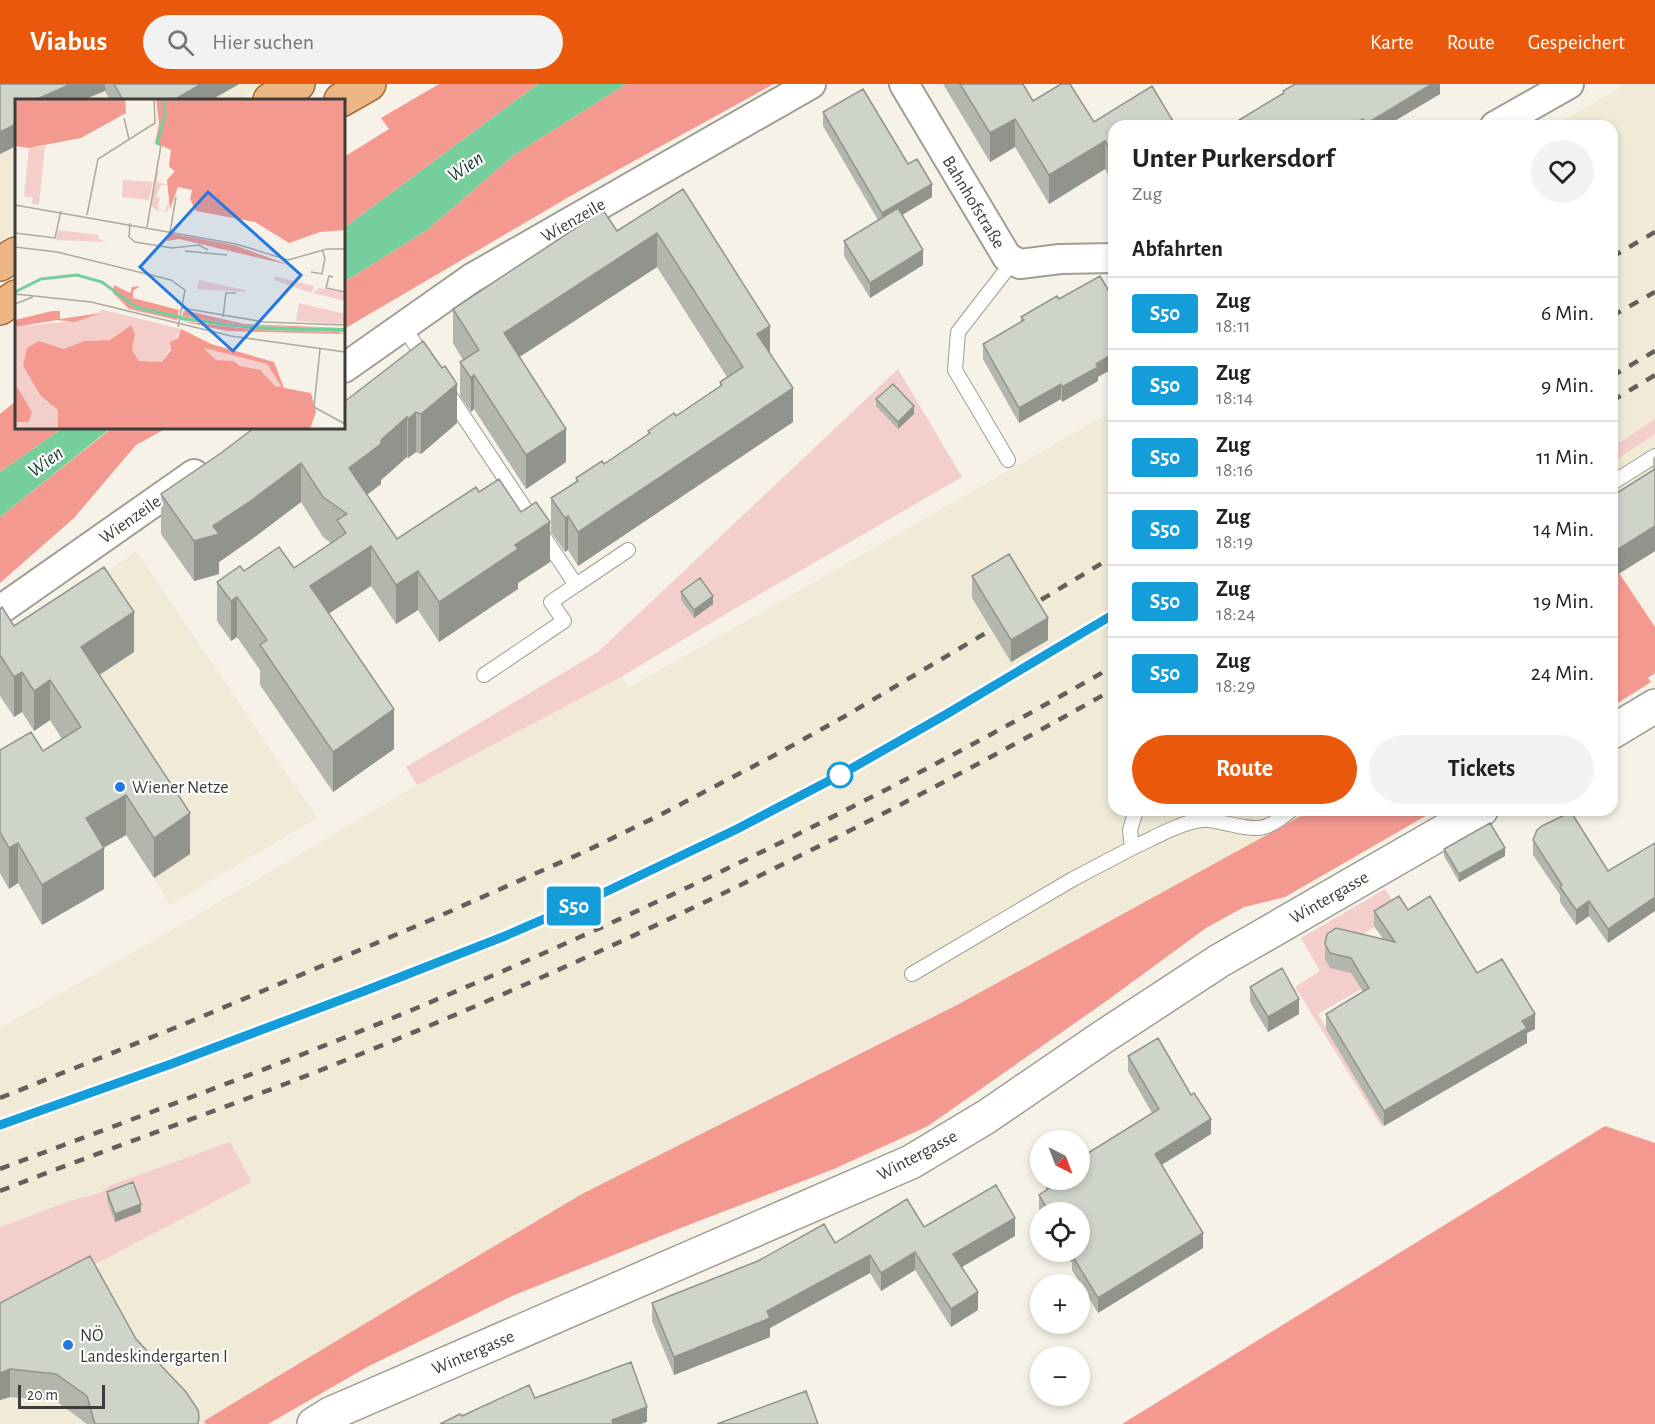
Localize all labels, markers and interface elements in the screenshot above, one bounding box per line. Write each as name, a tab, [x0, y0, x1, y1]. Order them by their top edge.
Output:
search box	[143, 15, 563, 69]
icon: search	[164, 26, 197, 59]
text: Viabus	[30, 28, 107, 56]
text: Hier suchen	[212, 31, 314, 53]
text: Karte	[1370, 32, 1414, 53]
text: Route	[1447, 32, 1495, 53]
text: Gespeichert	[1528, 32, 1625, 53]
inset map	[15, 99, 345, 429]
button: heart	[1531, 140, 1594, 203]
text: Unter Purkersdorf	[1132, 145, 1334, 173]
water label: Wien	[444, 148, 487, 186]
street label: Bahnhofstraße	[939, 153, 1008, 252]
text: Zug	[1132, 184, 1162, 204]
street label: Wienzeile	[538, 195, 609, 246]
text: Abfahrten	[1132, 238, 1223, 260]
text: Zug	[1216, 290, 1250, 312]
text: 6 Min.	[1541, 302, 1594, 324]
text: S50	[1150, 303, 1180, 324]
text: 18:11	[1216, 316, 1251, 336]
text: Zug	[1216, 362, 1250, 384]
text: 9 Min.	[1541, 374, 1594, 396]
text: S50	[1150, 375, 1180, 396]
text: 18:14	[1216, 388, 1253, 408]
text: Zug	[1216, 434, 1250, 456]
water label: Wien	[24, 442, 67, 481]
text: 11 Min.	[1536, 446, 1594, 468]
text: S50	[1150, 447, 1180, 468]
text: 18:16	[1216, 460, 1253, 480]
street label: Wienzeile	[97, 492, 165, 547]
text: Zug	[1216, 506, 1250, 528]
text: 14 Min.	[1533, 518, 1594, 540]
text: S50	[1150, 519, 1180, 540]
text: 18:19	[1216, 532, 1253, 552]
text: Zug	[1216, 578, 1250, 600]
text: 19 Min.	[1533, 590, 1594, 612]
text: S50	[1150, 591, 1180, 612]
text: 18:24	[1216, 604, 1256, 624]
text: Zug	[1216, 650, 1250, 672]
text: 24 Min.	[1531, 662, 1594, 684]
text: S50	[1150, 663, 1180, 684]
text: 18:29	[1216, 676, 1255, 696]
button: Route	[1132, 735, 1357, 804]
button: Tickets	[1369, 735, 1594, 804]
unlabelled marker	[827, 762, 853, 788]
place label: Wiener Netze	[132, 779, 229, 797]
marker: Wiener Netze	[113, 780, 127, 794]
street label: Wintergasse	[1287, 868, 1372, 928]
line badge: S50	[540, 886, 608, 926]
text: S50	[559, 896, 589, 917]
street label: Wintergasse	[874, 1127, 960, 1184]
north arrow	[1030, 1130, 1090, 1190]
map controls	[1030, 1130, 1090, 1406]
button: locate	[1030, 1202, 1090, 1262]
button: +	[1030, 1274, 1090, 1334]
place label: NÖ Landeskindergarten I	[80, 1325, 228, 1366]
street label: Wintergasse	[429, 1327, 517, 1378]
marker: NÖ Landeskindergarten I	[61, 1338, 75, 1352]
button: −	[1030, 1346, 1090, 1406]
scale bar	[18, 1382, 105, 1410]
text: 20 m	[27, 1387, 58, 1403]

